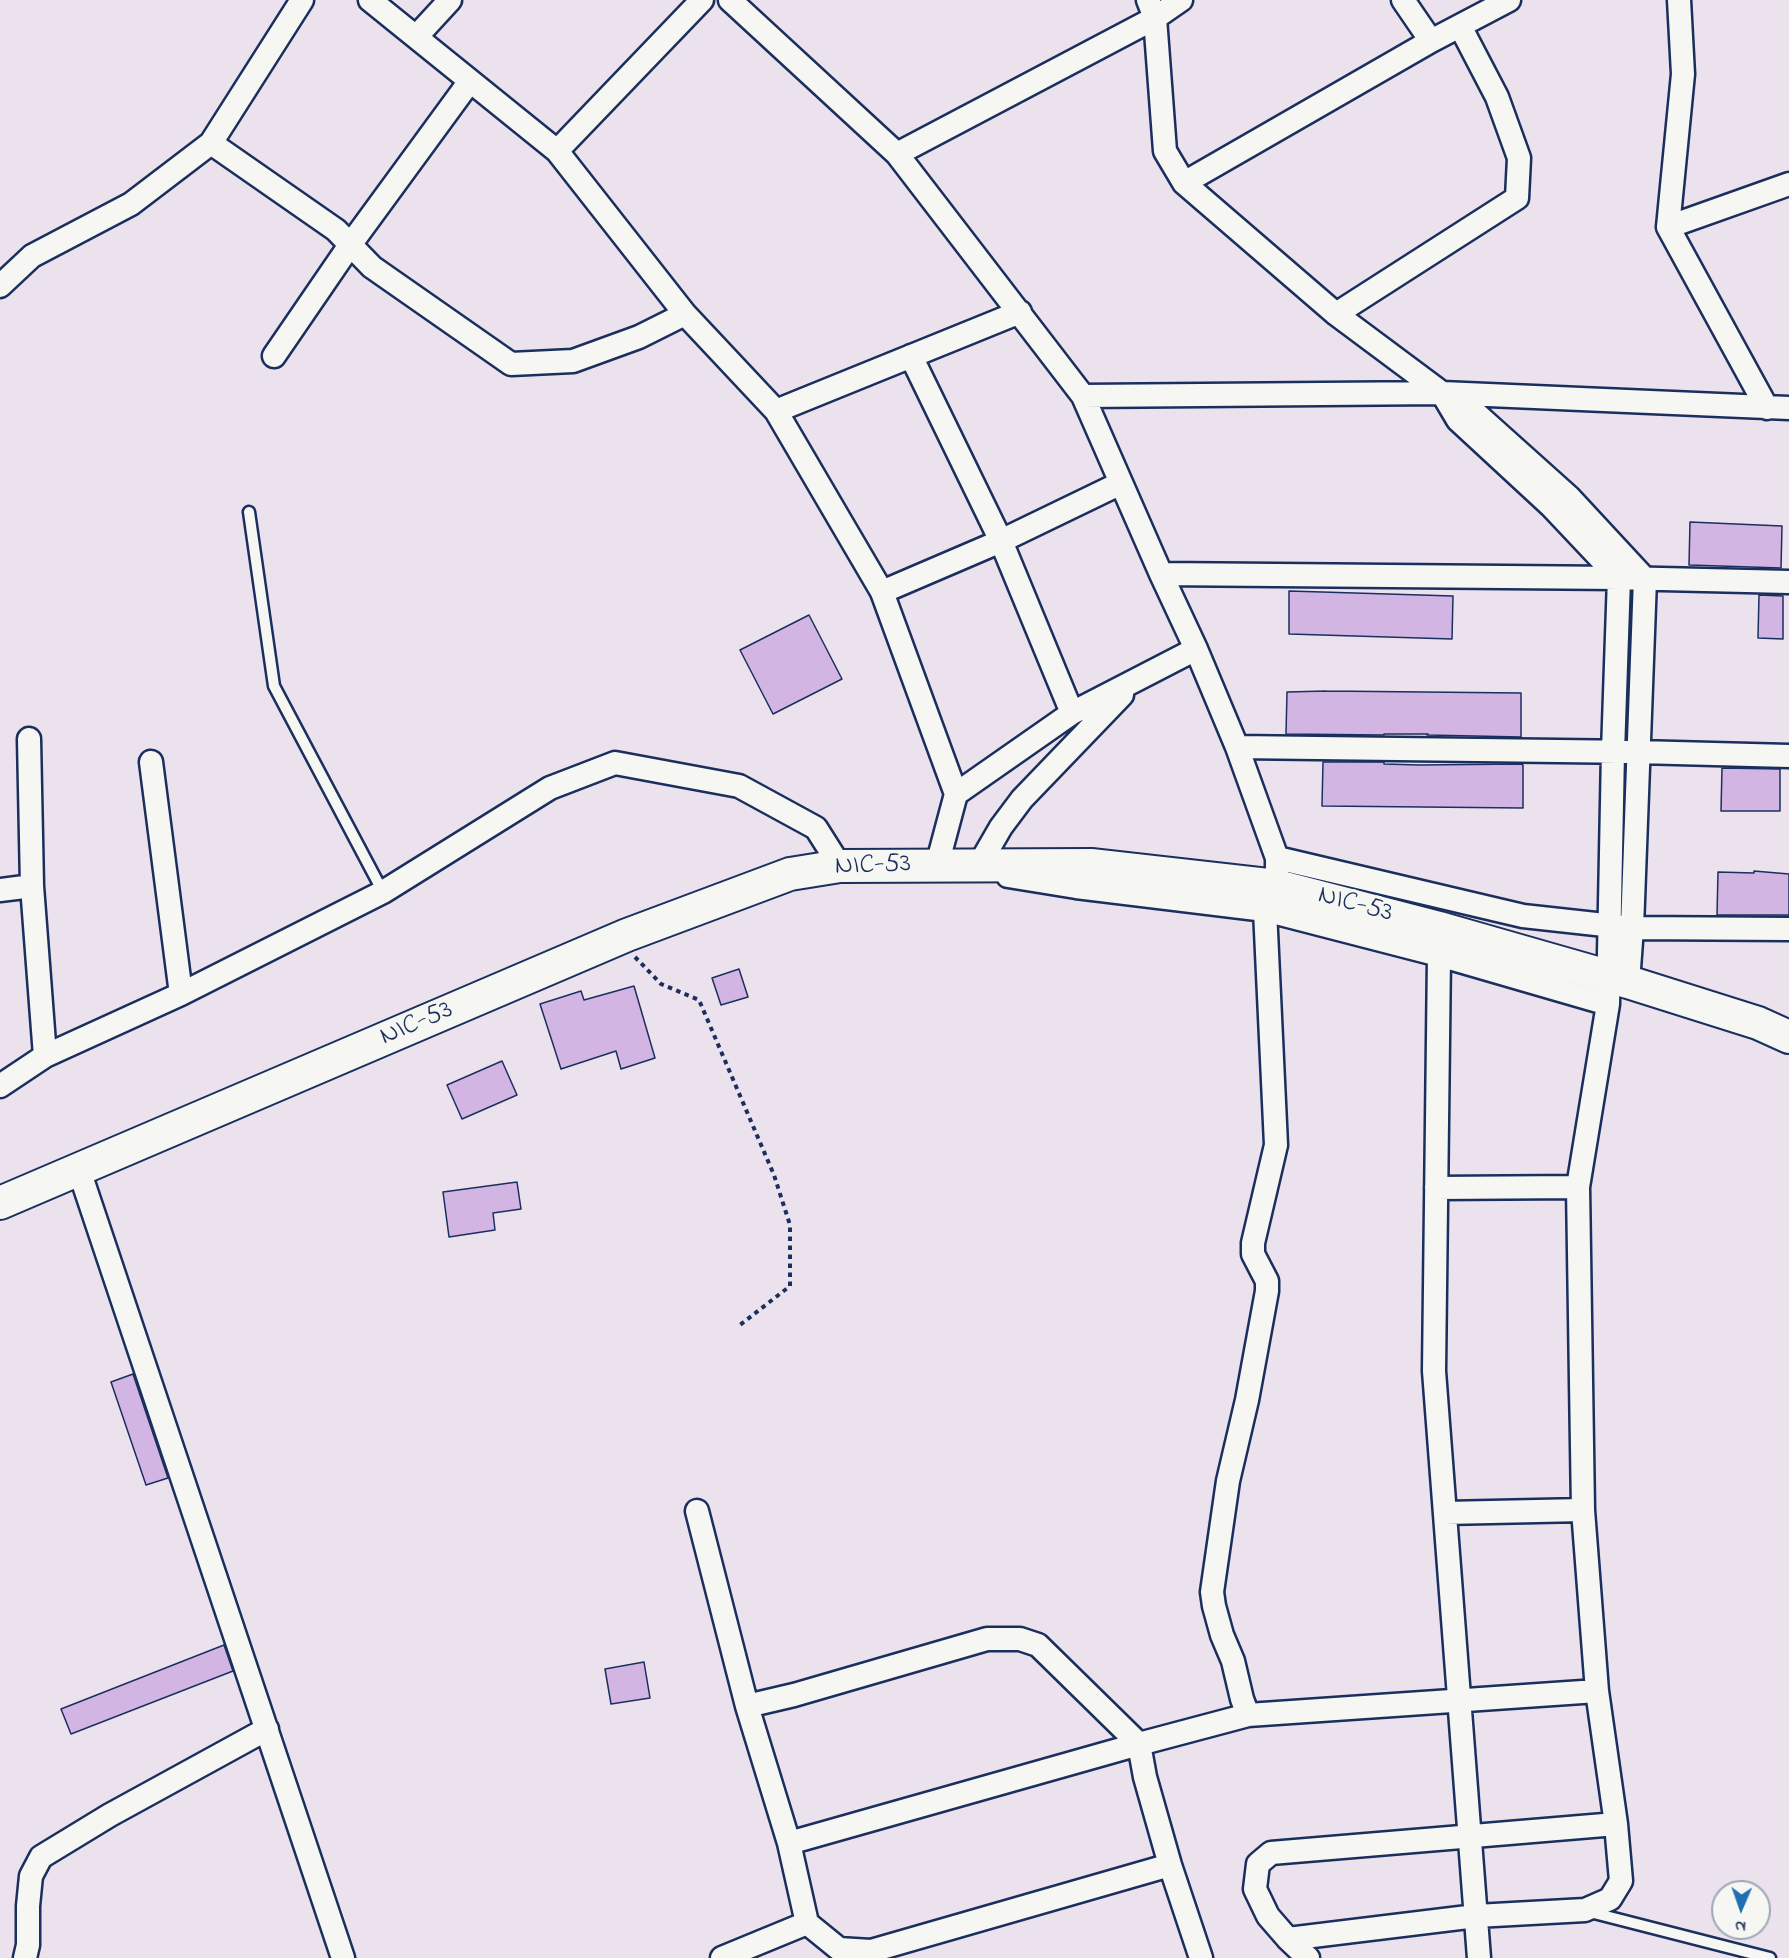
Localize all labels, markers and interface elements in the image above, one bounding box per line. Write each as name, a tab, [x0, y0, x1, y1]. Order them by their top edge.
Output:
street label: NIC-53	[834, 849, 912, 885]
street label: NIC-53	[1314, 881, 1396, 931]
street label: NIC-53	[376, 995, 458, 1055]
north arrow	[1711, 1880, 1771, 1940]
text: N	[1735, 1914, 1746, 1938]

